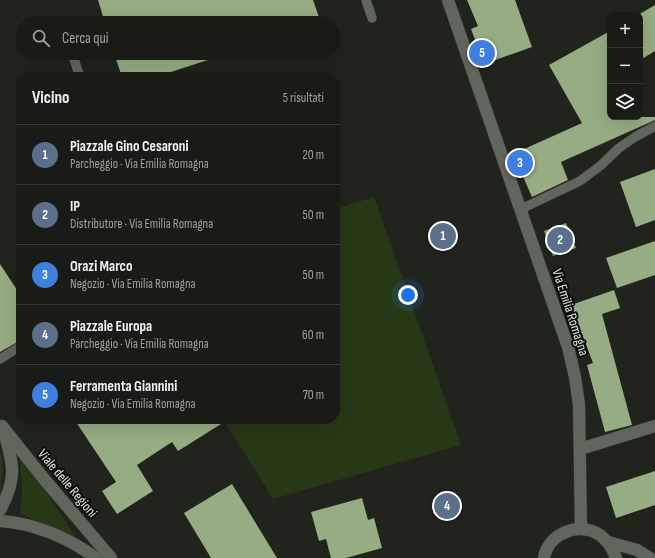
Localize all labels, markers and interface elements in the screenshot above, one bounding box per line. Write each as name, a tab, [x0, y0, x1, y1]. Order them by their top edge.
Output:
map controls	[607, 12, 643, 120]
button: +	[607, 12, 643, 48]
search box	[16, 16, 340, 60]
icon: search	[30, 27, 52, 49]
text: Cerca qui	[62, 29, 109, 48]
pin: 5	[469, 38, 495, 68]
button: −	[607, 48, 643, 84]
button: layers	[607, 84, 643, 120]
text: Vicino	[32, 88, 69, 108]
text: 5 risultati	[283, 90, 324, 106]
text: Piazzale Gino Cesaroni	[70, 137, 189, 156]
text: 1	[42, 147, 48, 163]
text: 20 m	[302, 147, 324, 163]
pin: 3	[507, 148, 533, 178]
text: Parcheggio · Via Emilia Romagna	[70, 156, 209, 172]
text: IP	[70, 197, 80, 216]
text: 2	[42, 207, 48, 223]
text: 50 m	[303, 207, 324, 223]
text: Distributore · Via Emilia Romagna	[70, 216, 213, 232]
pin: 1	[430, 221, 456, 251]
pin: 2	[547, 225, 573, 255]
text: Orazi Marco	[70, 257, 132, 276]
text: 3	[42, 267, 48, 283]
text: 50 m	[303, 267, 324, 283]
street label: Via Emilia Romagna	[548, 267, 593, 358]
text: Negozio · Via Emilia Romagna	[70, 276, 195, 292]
your location	[398, 285, 418, 305]
text: Piazzale Europa	[70, 317, 152, 336]
text: 4	[42, 327, 48, 343]
text: 60 m	[302, 327, 324, 343]
text: Parcheggio · Via Emilia Romagna	[70, 336, 209, 352]
text: Ferramenta Giannini	[70, 377, 177, 396]
text: 5	[42, 387, 48, 403]
text: 70 m	[303, 387, 324, 403]
text: Negozio · Via Emilia Romagna	[70, 396, 195, 412]
street label: Viale delle Regioni	[34, 446, 101, 521]
pin: 4	[434, 491, 460, 521]

